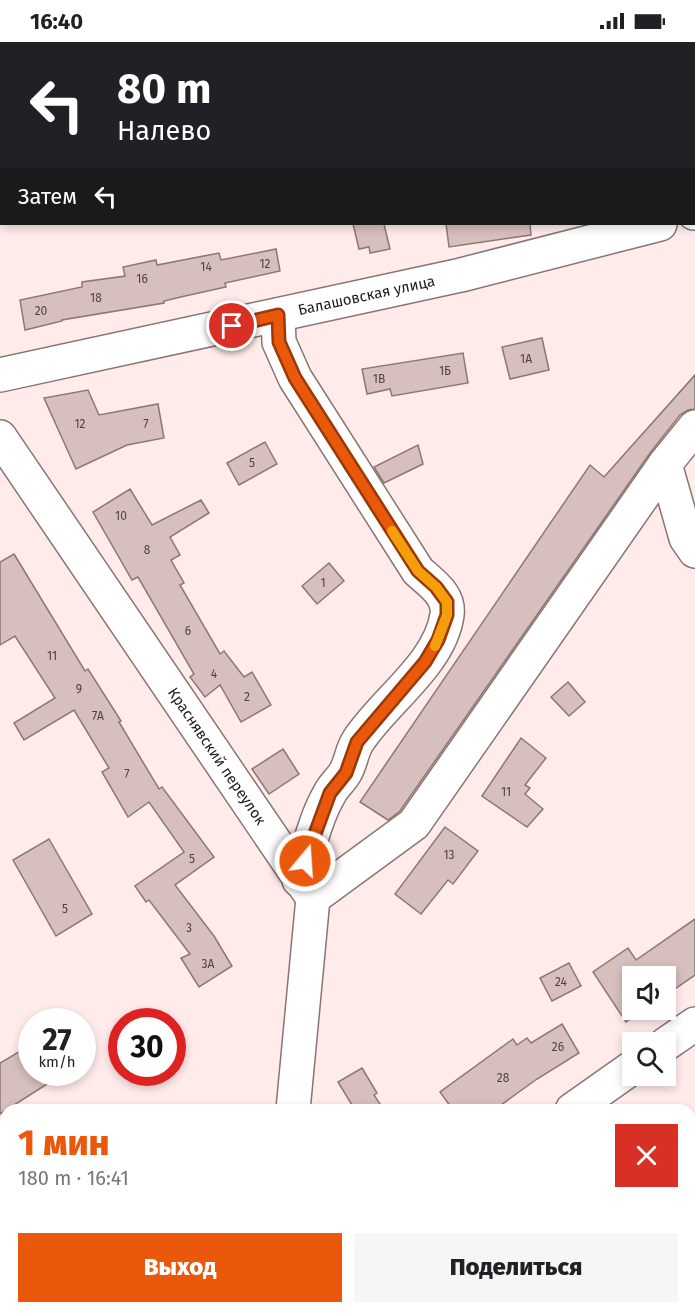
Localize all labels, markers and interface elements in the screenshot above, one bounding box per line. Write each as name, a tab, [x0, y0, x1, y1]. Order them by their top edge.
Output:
text: 16:40	[30, 8, 83, 35]
text: 80 m	[117, 64, 211, 114]
icon: left	[18, 66, 96, 144]
text: Налево	[117, 115, 211, 147]
icon: left	[89, 180, 122, 213]
text: Затем	[18, 183, 77, 210]
house number: 12	[259, 257, 271, 271]
house number: 14	[200, 260, 212, 274]
house number: 16	[136, 272, 148, 286]
street label: Балашовская улица	[296, 272, 437, 319]
house number: 18	[90, 291, 102, 305]
pin	[206, 300, 257, 351]
house number: 20	[35, 304, 48, 318]
icon: arrive	[215, 309, 248, 342]
house number: 1А	[520, 352, 532, 366]
house number: 1Б	[439, 364, 451, 378]
house number: 1В	[373, 372, 385, 386]
house number: 12	[74, 417, 86, 431]
house number: 7	[143, 417, 149, 431]
house number: 5	[249, 456, 255, 470]
house number: 10	[115, 509, 127, 523]
house number: 8	[144, 543, 151, 557]
house number: 1	[320, 576, 326, 590]
house number: 6	[185, 624, 191, 638]
house number: 11	[47, 649, 57, 663]
house number: 4	[211, 667, 218, 681]
house number: 9	[76, 682, 82, 696]
street label: Краснявский переулок	[164, 684, 270, 829]
house number: 2	[244, 690, 250, 704]
house number: 7А	[92, 709, 104, 723]
house number: 7	[124, 767, 130, 781]
house number: 11	[501, 785, 511, 799]
position arrow	[273, 829, 337, 893]
house number: 13	[443, 848, 455, 862]
house number: 5	[189, 852, 195, 866]
house number: 5	[62, 902, 68, 916]
house number: 3	[186, 921, 192, 935]
house number: 3А	[202, 957, 215, 971]
map controls	[622, 966, 676, 1086]
button: sound	[622, 966, 676, 1020]
house number: 24	[555, 975, 568, 989]
speed limit sign: 30	[108, 1008, 186, 1086]
text: 27	[42, 1022, 72, 1058]
button: search	[622, 1032, 676, 1086]
house number: 26	[552, 1040, 564, 1054]
text: km/h	[38, 1053, 76, 1071]
house number: 28	[497, 1071, 510, 1085]
text: 1 мин	[18, 1121, 110, 1165]
button: close	[615, 1124, 678, 1187]
text: 180 m · 16:41	[18, 1166, 129, 1190]
button: Выход	[18, 1233, 342, 1302]
button: Поделиться	[354, 1233, 678, 1302]

